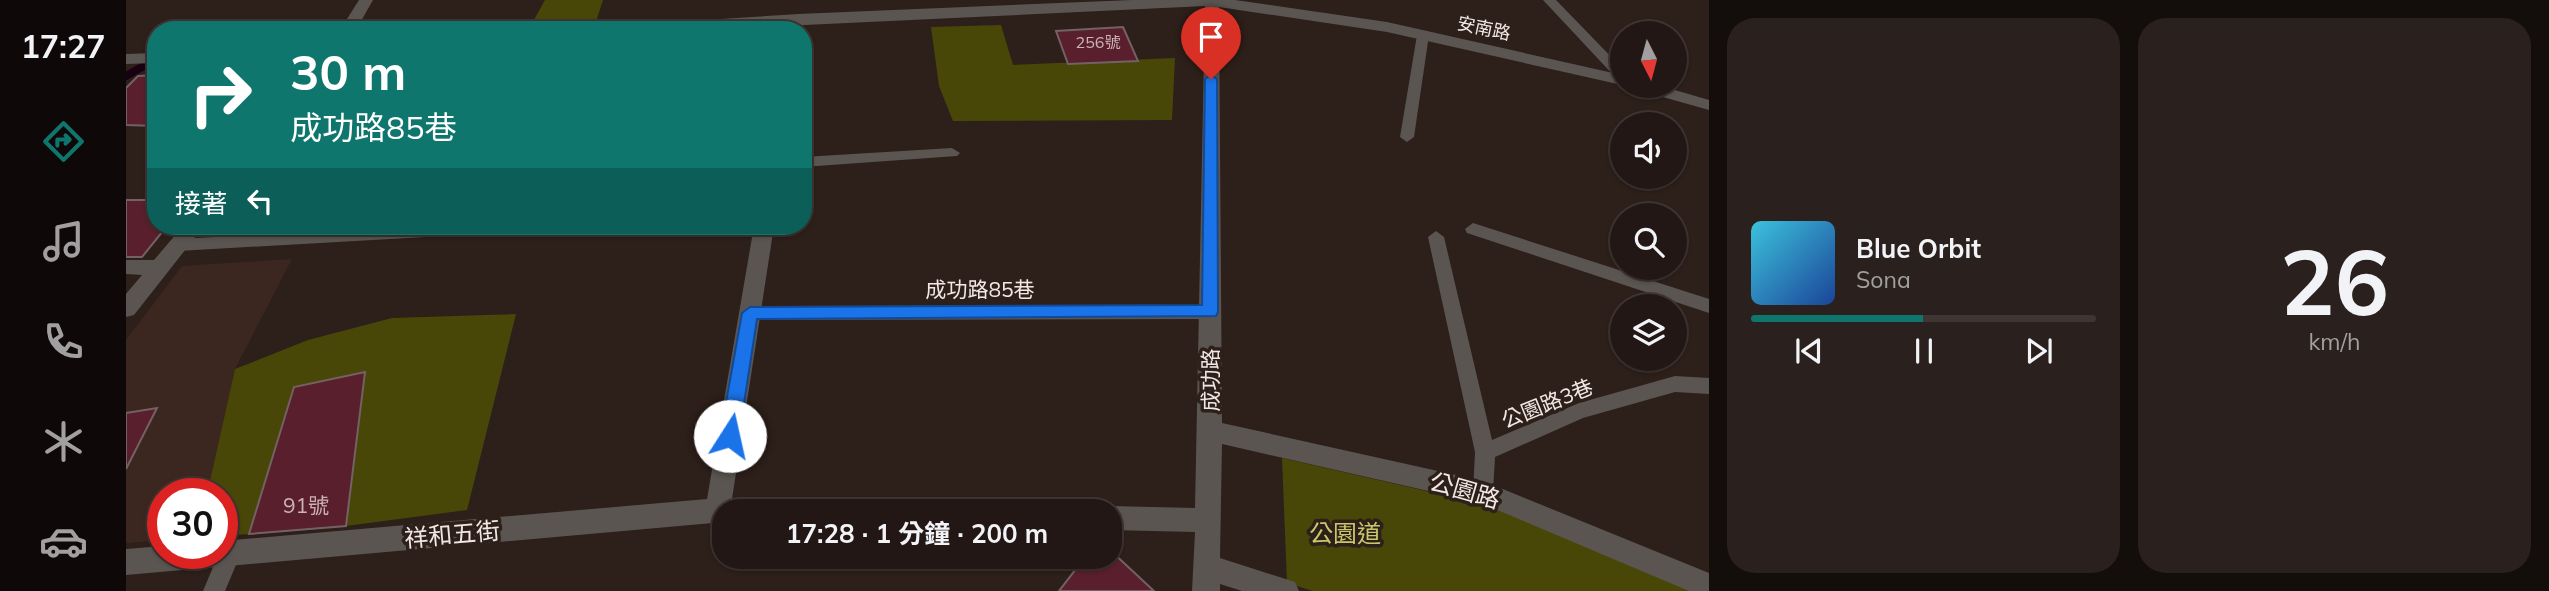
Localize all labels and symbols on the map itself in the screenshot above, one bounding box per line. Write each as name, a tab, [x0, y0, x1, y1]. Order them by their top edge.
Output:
pin	[1181, 7, 1241, 79]
street label: 安南路	[1455, 11, 1513, 45]
north arrow	[1610, 21, 1687, 98]
house number: 256號	[1076, 32, 1120, 52]
street label: 成功路85巷	[925, 276, 1035, 302]
street label: 成功路	[1197, 349, 1223, 412]
street label: 公園路3巷	[1497, 373, 1597, 433]
position arrow	[693, 399, 767, 473]
street label: 公園路	[1426, 466, 1504, 514]
speed limit sign: 30	[147, 478, 238, 569]
house number: 91號	[283, 492, 329, 518]
street label: 祥和五街	[403, 515, 501, 553]
park label: 公園道	[1309, 518, 1381, 548]

